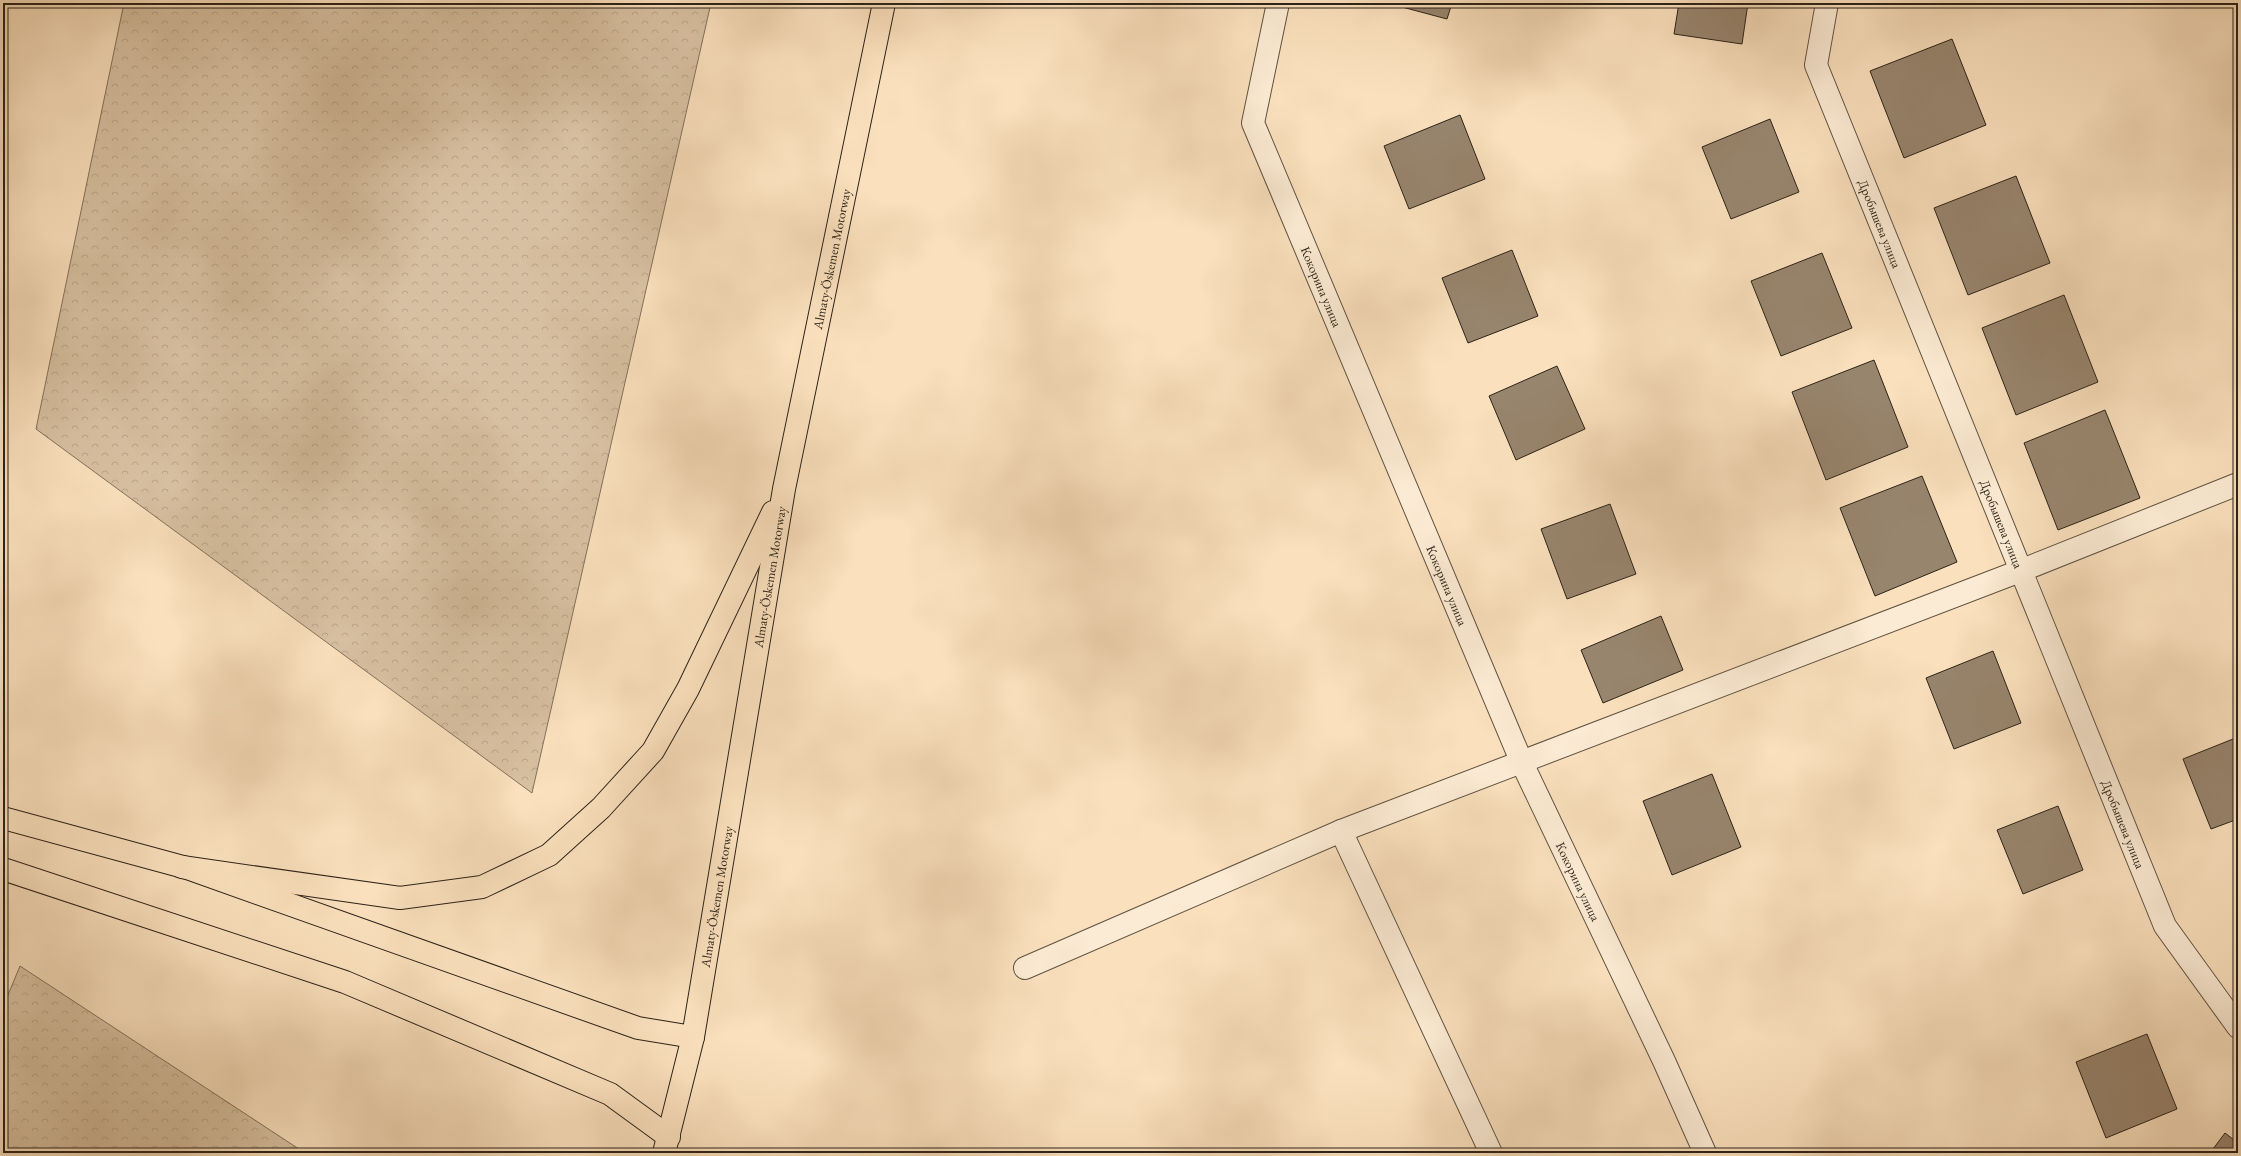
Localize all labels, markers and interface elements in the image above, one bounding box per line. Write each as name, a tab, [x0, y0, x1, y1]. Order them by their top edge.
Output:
street label: Дробышева улица	[1855, 177, 1906, 271]
street label: Almaty-Öskemen Motorway	[808, 187, 854, 332]
street label: Кокорина улица	[1297, 244, 1347, 330]
street label: Дробышева улица	[1976, 477, 2028, 571]
street label: Almaty-Öskemen Motorway	[749, 505, 790, 650]
street label: Кокорина улица	[1423, 542, 1472, 629]
street label: Дробышева улица	[2098, 777, 2150, 872]
street label: Almaty-Öskemen Motorway	[696, 824, 736, 969]
street label: Кокорина улица	[1552, 839, 1605, 925]

